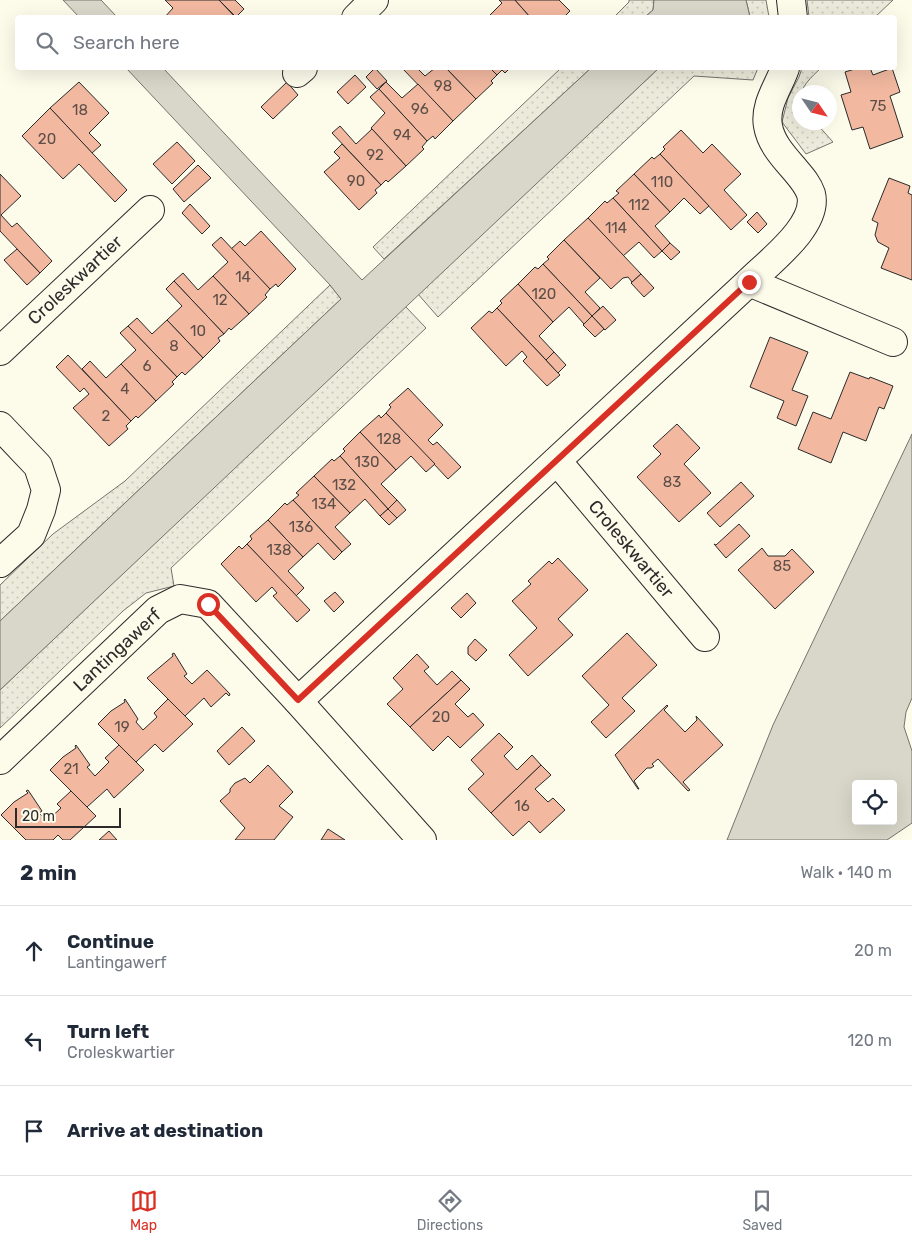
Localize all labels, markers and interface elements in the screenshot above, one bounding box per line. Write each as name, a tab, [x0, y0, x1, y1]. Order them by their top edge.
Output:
search box	[15, 15, 897, 70]
icon: search	[33, 29, 61, 57]
text: Search here	[73, 31, 180, 54]
house number: 98	[434, 77, 452, 95]
north arrow	[792, 85, 837, 130]
house number: 75	[870, 97, 886, 115]
house number: 96	[411, 100, 429, 118]
house number: 18	[72, 101, 88, 119]
house number: 94	[393, 126, 411, 144]
house number: 20	[38, 130, 56, 148]
house number: 92	[366, 146, 384, 164]
house number: 90	[347, 172, 365, 190]
house number: 110	[651, 173, 673, 191]
house number: 112	[628, 196, 650, 214]
house number: 114	[605, 219, 627, 237]
street label: Croleskwartier	[23, 231, 127, 329]
house number: 14	[235, 268, 251, 286]
route end	[738, 271, 761, 294]
house number: 120	[532, 285, 556, 303]
house number: 12	[212, 291, 228, 309]
house number: 10	[190, 322, 206, 340]
house number: 8	[169, 337, 179, 355]
house number: 6	[142, 357, 152, 375]
house number: 4	[120, 380, 130, 398]
house number: 2	[102, 407, 111, 425]
house number: 128	[377, 430, 401, 448]
house number: 130	[355, 453, 379, 471]
house number: 83	[663, 473, 681, 491]
house number: 132	[332, 476, 356, 494]
house number: 134	[312, 495, 336, 513]
street label: Croleskwartier	[584, 496, 678, 603]
house number: 136	[289, 518, 313, 536]
house number: 138	[267, 541, 291, 559]
house number: 85	[773, 557, 791, 575]
route start	[197, 593, 220, 616]
street label: Lantingawerf	[69, 604, 165, 696]
house number: 20	[432, 708, 450, 726]
house number: 19	[114, 718, 130, 736]
house number: 21	[63, 760, 79, 778]
map controls	[852, 780, 897, 825]
button: locate	[852, 780, 897, 825]
house number: 16	[514, 797, 530, 815]
scale bar	[15, 805, 121, 828]
text: 20 m	[22, 808, 55, 825]
text: 2 min	[20, 860, 77, 885]
text: Walk · 140 m	[801, 863, 892, 882]
text: Continue	[67, 930, 154, 953]
icon: ahead	[20, 937, 48, 965]
text: 20 m	[854, 941, 892, 960]
text: Lantingawerf	[67, 953, 166, 972]
text: Turn left	[67, 1020, 149, 1043]
icon: left	[20, 1027, 48, 1055]
text: 120 m	[847, 1031, 892, 1050]
text: Croleskwartier	[67, 1043, 175, 1062]
icon: arrive	[20, 1117, 48, 1145]
text: Arrive at destination	[67, 1119, 263, 1142]
tab: Map	[130, 1187, 158, 1234]
tab: Directions	[417, 1187, 483, 1234]
tab: Saved	[742, 1187, 782, 1234]

